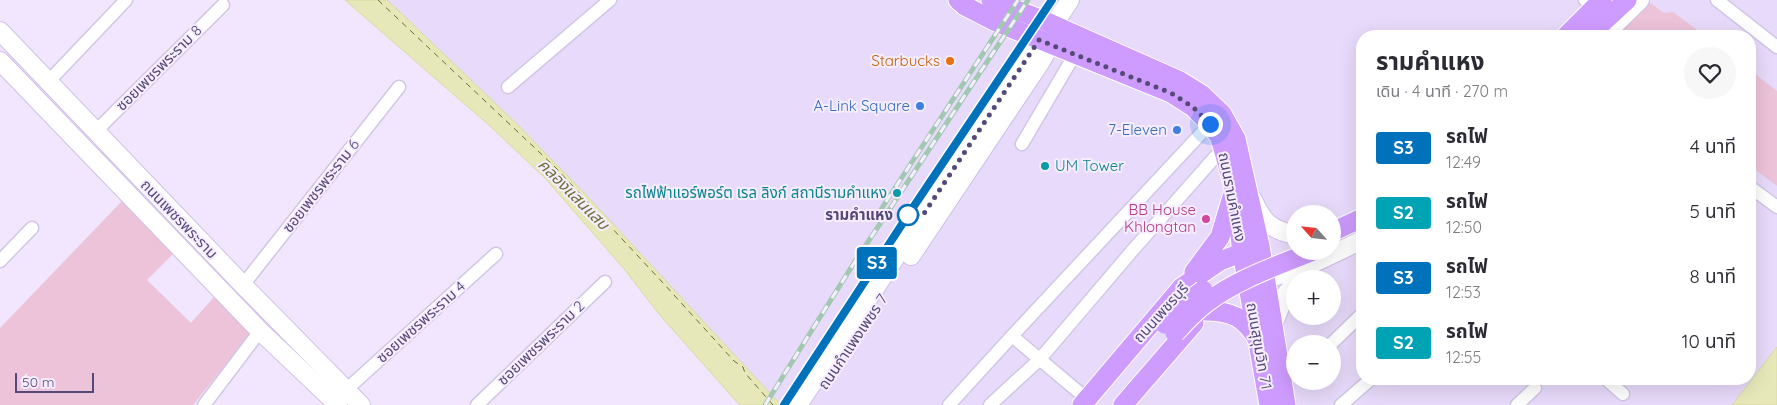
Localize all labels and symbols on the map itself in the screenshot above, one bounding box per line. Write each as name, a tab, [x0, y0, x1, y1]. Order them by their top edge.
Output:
street label: ซอยเพชรพระราม 8	[112, 21, 206, 115]
place label: Starbucks	[871, 51, 940, 70]
marker: Starbucks	[944, 55, 956, 67]
place label: A-Link Square	[813, 96, 910, 115]
marker: A-Link Square	[914, 100, 926, 112]
your location	[1198, 112, 1223, 137]
place label: 7-Eleven	[1108, 120, 1167, 139]
marker: 7-Eleven	[1171, 124, 1183, 136]
street label: ซอยเพชรพระราม 6	[278, 135, 363, 236]
street label: ถนนรามคำแหง	[1215, 151, 1250, 243]
water label: คลองแสนแสบ	[534, 154, 615, 235]
place label: UM Tower	[1055, 156, 1124, 175]
marker: UM Tower	[1039, 160, 1051, 172]
street label: ถนนเพชรพระราม	[137, 175, 222, 262]
place label: รถไฟฟ้าแอร์พอร์ต เรล ลิงก์ สถานีรามคำแหง	[625, 183, 887, 202]
marker: รถไฟฟ้าแอร์พอร์ต เรล ลิงก์ สถานีรามคำแหง	[891, 187, 903, 199]
place label: BB House Khlongtan	[1124, 200, 1196, 236]
marker: รามคำแหง	[897, 204, 919, 226]
place label: รามคำแหง	[825, 205, 893, 224]
north arrow	[1286, 205, 1341, 260]
marker: BB House Khlongtan	[1200, 213, 1212, 225]
line badge: S3	[854, 247, 900, 279]
street label: ซอยเพชรพระราม 4	[372, 277, 469, 367]
street label: ถนนเพชรบุรี	[1129, 279, 1192, 346]
street label: ถนนกำแพงเพชร 7	[814, 290, 892, 393]
street label: ซอยเพชรพระราม 2	[493, 296, 588, 389]
street label: ถนนสุขุมวิท 71	[1242, 301, 1276, 391]
scale bar	[15, 370, 94, 393]

